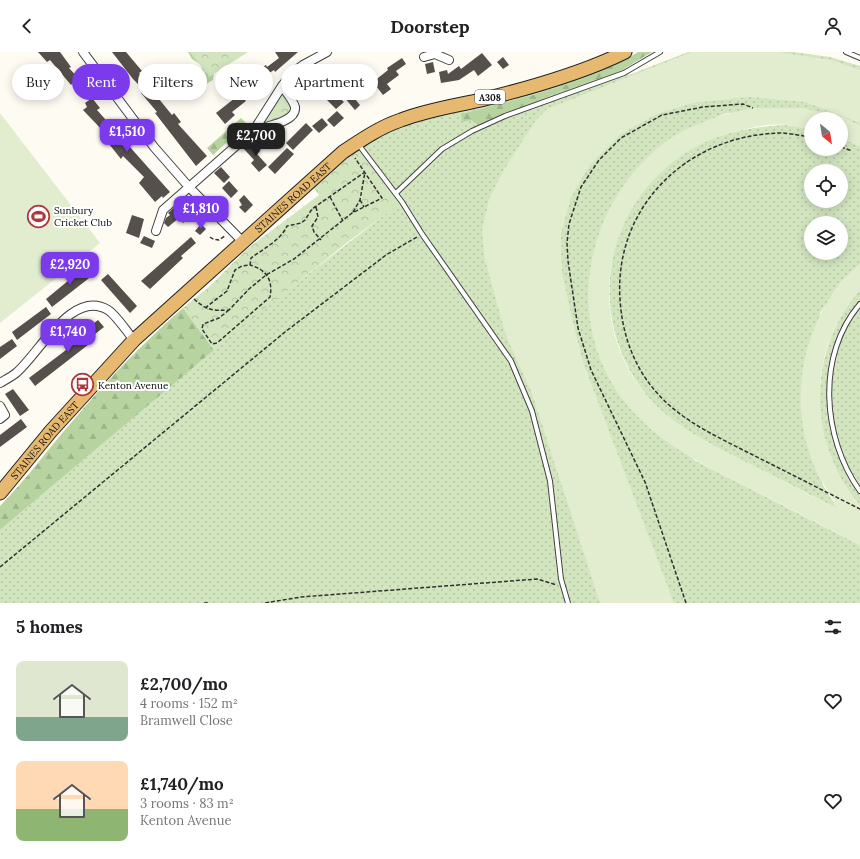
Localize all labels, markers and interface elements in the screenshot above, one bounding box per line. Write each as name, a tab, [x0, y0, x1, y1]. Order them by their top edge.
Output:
icon: back	[16, 15, 38, 37]
text: Doorstep	[390, 15, 470, 38]
icon: person	[822, 15, 844, 37]
chip: Buy	[12, 64, 64, 100]
chip: Rent	[72, 64, 130, 100]
chip: Filters	[138, 64, 207, 100]
chip: New	[215, 64, 273, 100]
chip: Apartment	[281, 64, 378, 100]
road number: A308	[475, 90, 505, 104]
north arrow	[804, 112, 848, 156]
map controls	[804, 112, 848, 260]
pin: £1,510	[94, 119, 160, 153]
text: £1,510	[109, 123, 145, 140]
pin: £2,700	[223, 123, 289, 157]
text: £2,700	[236, 127, 276, 144]
street label: STAINES ROAD EAST	[252, 159, 334, 235]
button: locate	[804, 164, 848, 208]
pin: £1,810	[168, 196, 234, 230]
text: £1,810	[183, 200, 219, 217]
sports icon: Sunbury Cricket Club	[26, 203, 52, 229]
place label: Sunbury Cricket Club	[54, 204, 112, 229]
button: layers	[804, 216, 848, 260]
pin: £2,920	[37, 252, 103, 286]
text: £2,920	[50, 256, 90, 273]
pin: £1,740	[35, 319, 101, 353]
text: £1,740	[50, 323, 86, 340]
bus stop icon: Kenton Avenue	[70, 372, 96, 398]
place label: Kenton Avenue	[98, 379, 169, 392]
street label: STAINES ROAD EAST	[7, 398, 82, 482]
text: 5 homes	[16, 616, 83, 638]
icon: filters	[822, 616, 844, 638]
text: £2,700/mo	[140, 673, 228, 695]
icon: home	[48, 677, 96, 725]
icon: heart	[822, 690, 844, 712]
text: 4 rooms · 152 m²	[140, 695, 238, 712]
text: Bramwell Close	[140, 712, 233, 729]
text: £1,740/mo	[140, 773, 224, 795]
icon: home	[48, 777, 96, 825]
icon: heart	[822, 790, 844, 812]
text: 3 rooms · 83 m²	[140, 795, 234, 812]
text: Kenton Avenue	[140, 812, 232, 829]

